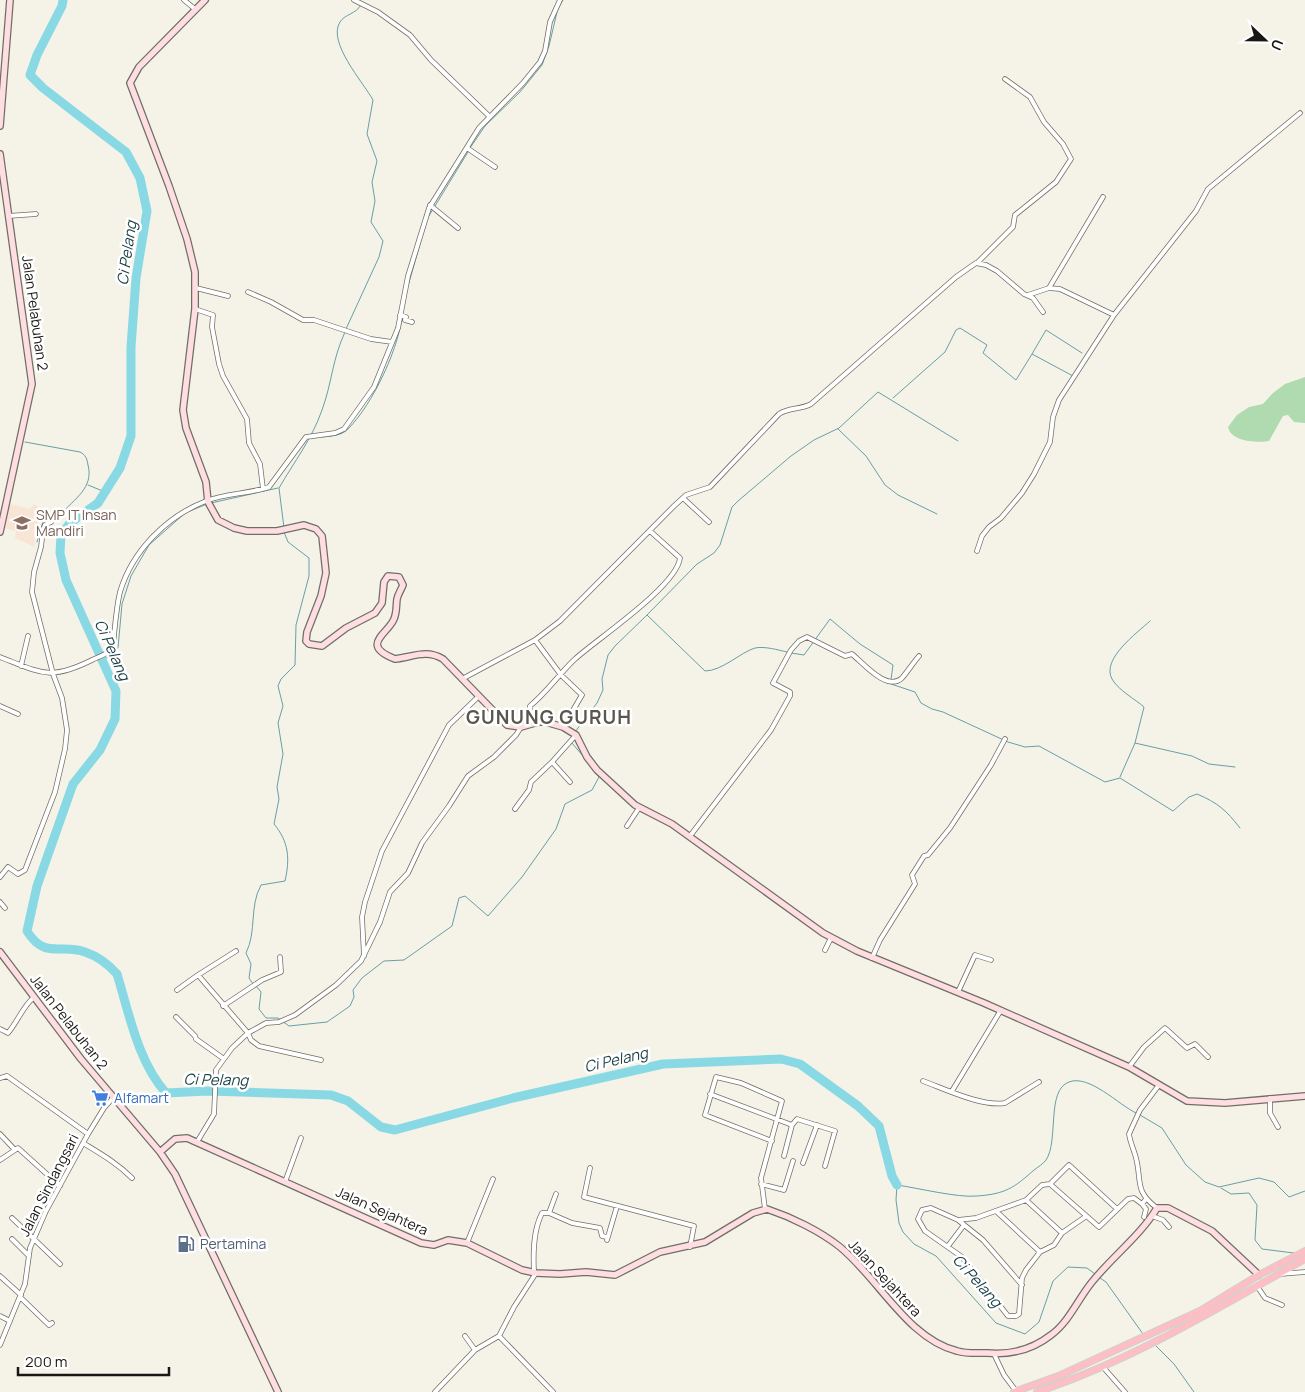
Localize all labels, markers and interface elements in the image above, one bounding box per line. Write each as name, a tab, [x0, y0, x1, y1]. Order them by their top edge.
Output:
north arrow	[1240, 15, 1290, 65]
text: U	[1267, 37, 1288, 53]
water label: Ci Pelang	[112, 218, 142, 286]
street label: Jalan Pelabuhan 2	[18, 254, 53, 372]
place label: SMP IT Insan Mandiri	[36, 505, 117, 540]
school or university icon: SMP IT Insan Mandiri	[12, 513, 32, 533]
water label: Ci Pelang	[90, 616, 136, 685]
district label: GUNUNG GURUH	[466, 704, 632, 730]
street label: Jalan Pelabuhan 2	[26, 970, 113, 1073]
water label: Ci Pelang	[582, 1042, 651, 1077]
water label: Ci Pelang	[184, 1068, 250, 1091]
supermarket icon: Alfamart	[90, 1088, 110, 1108]
place label: Alfamart	[114, 1088, 169, 1107]
street label: Jalan Sindangsari	[15, 1130, 83, 1239]
street label: Jalan Sejahtera	[333, 1182, 431, 1239]
fuel station icon: Pertamina	[176, 1234, 196, 1254]
place label: Pertamina	[200, 1234, 266, 1253]
street label: Jalan Sejahtera	[845, 1235, 926, 1320]
water label: Ci Pelang	[948, 1250, 1008, 1313]
scale bar	[18, 1344, 169, 1376]
text: 200 m	[25, 1351, 68, 1372]

